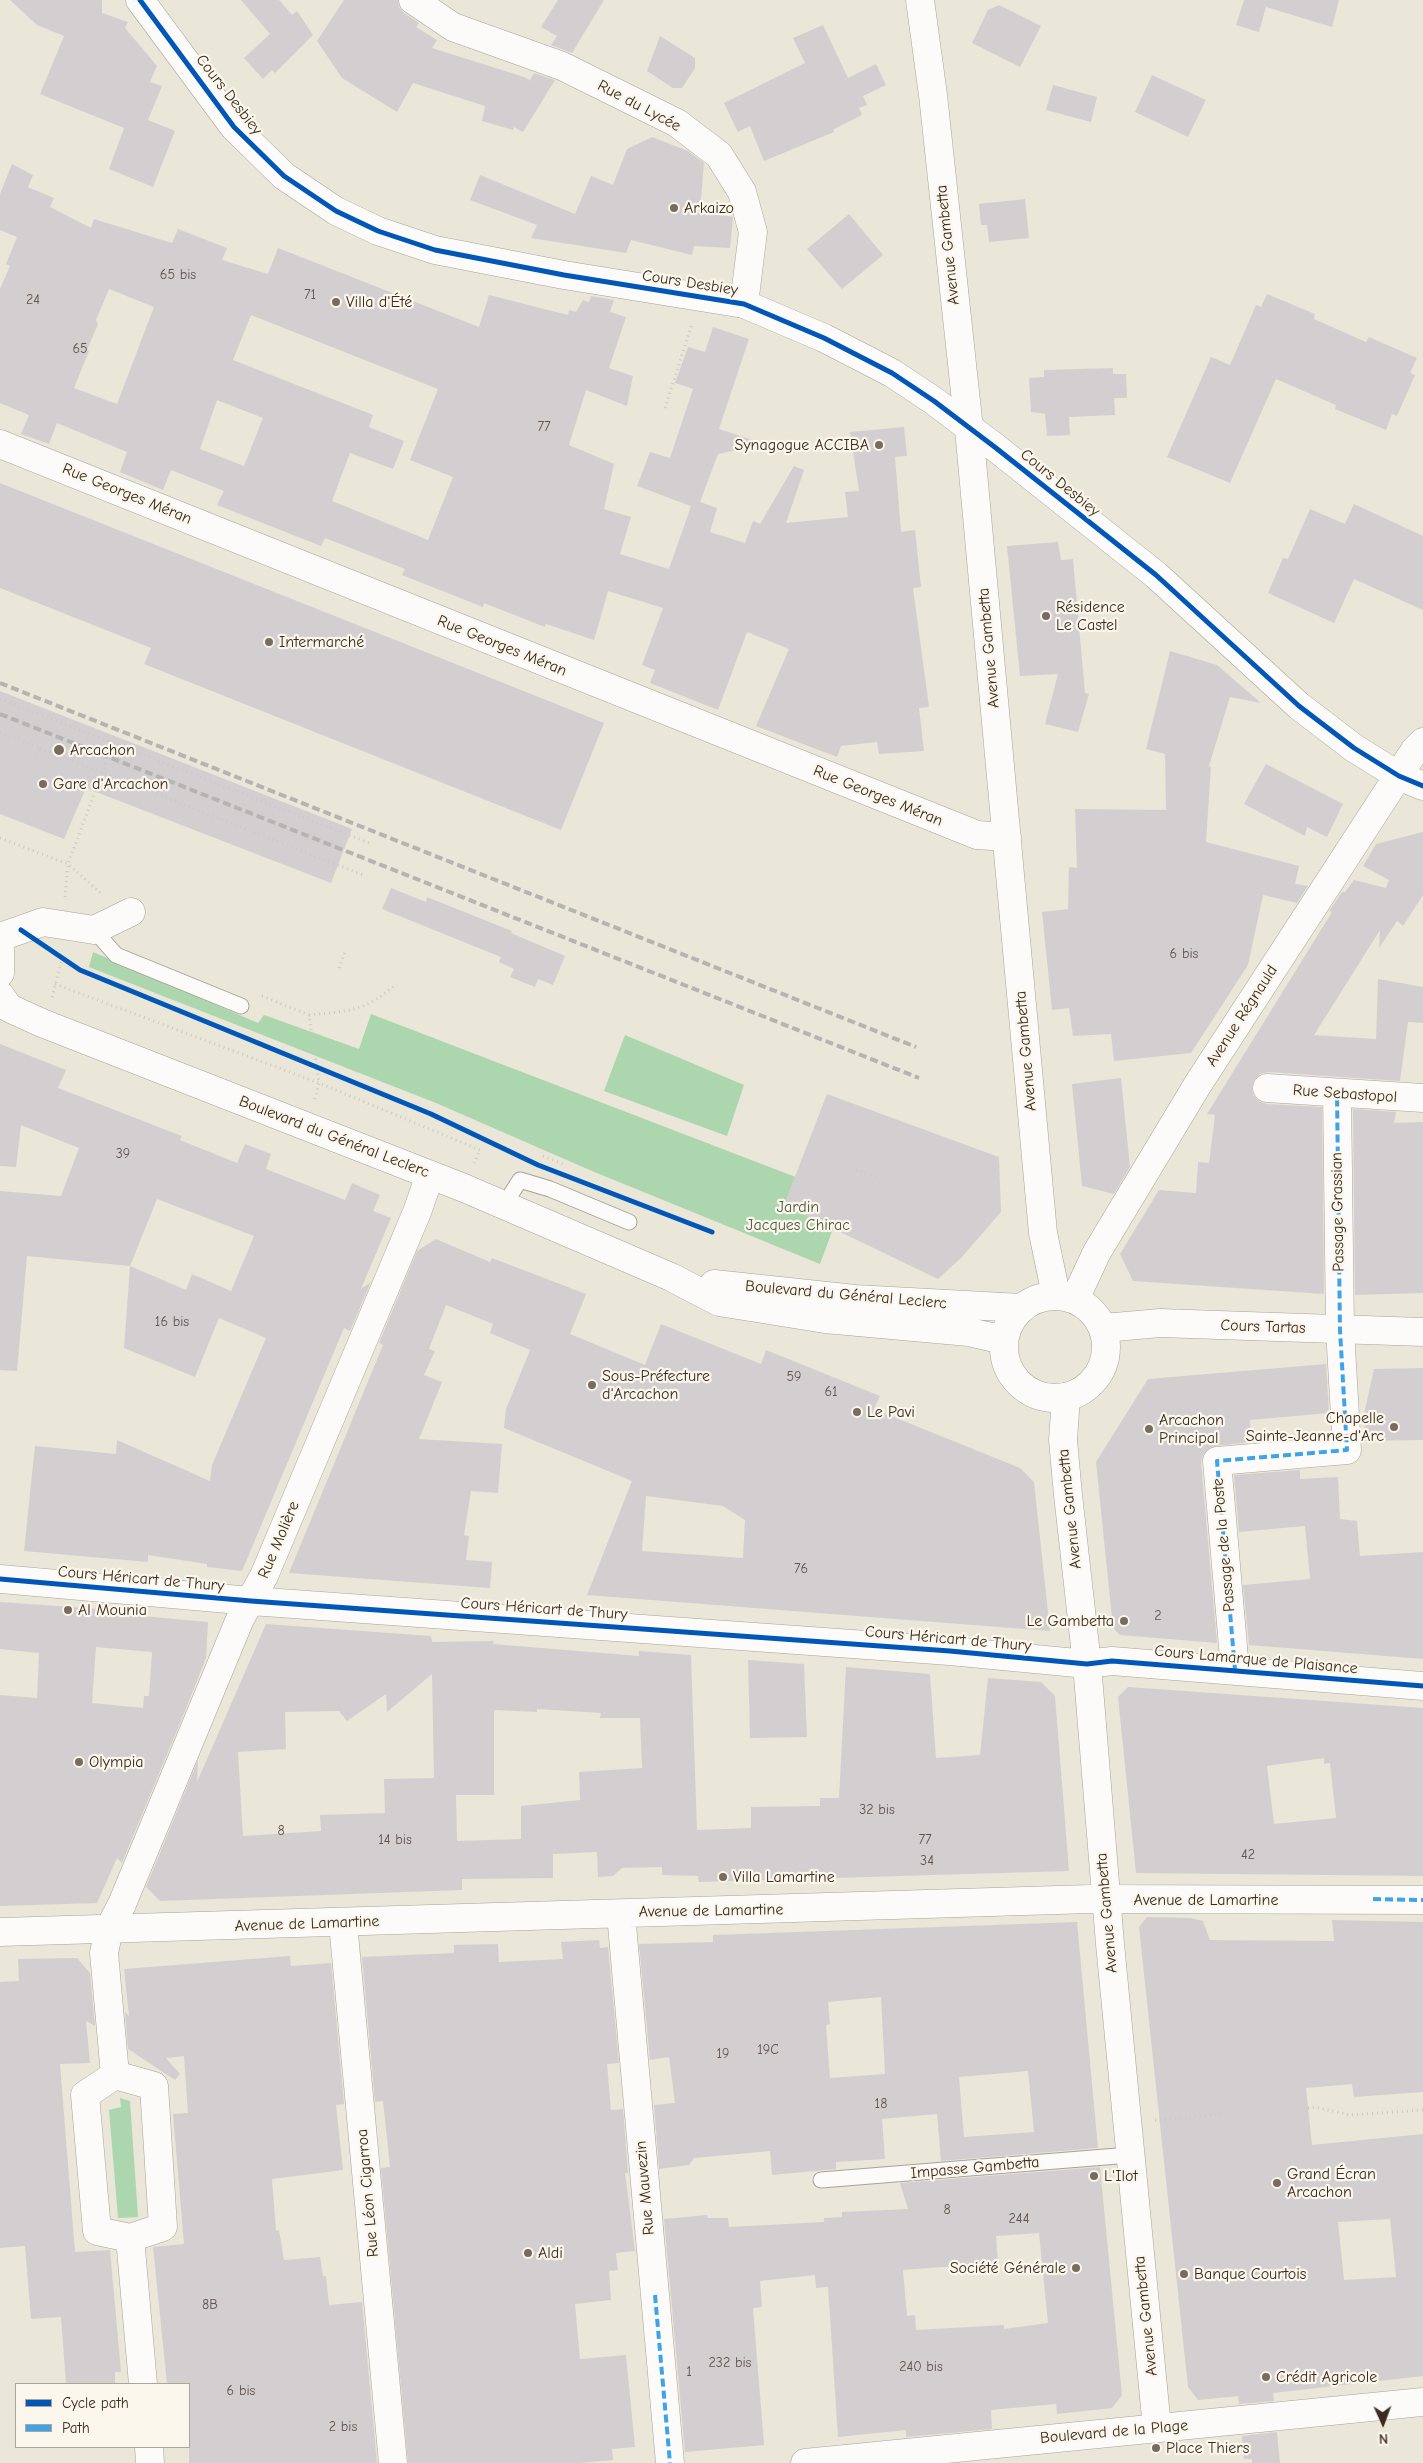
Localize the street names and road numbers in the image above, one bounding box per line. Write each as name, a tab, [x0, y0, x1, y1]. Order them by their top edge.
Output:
street label: Cours Desbiey	[192, 51, 266, 139]
street label: Rue du Lycée	[594, 76, 684, 136]
street label: Avenue Gambetta	[932, 184, 964, 306]
street label: Cours Desbiey	[641, 266, 739, 300]
street label: Cours Desbiey	[1016, 445, 1104, 521]
street label: Rue Georges Méran	[59, 459, 195, 529]
street label: Avenue Gambetta	[974, 587, 1004, 709]
street label: Rue Georges Méran	[434, 611, 570, 681]
street label: Rue Georges Méran	[810, 761, 946, 831]
street label: Avenue Régnauld	[1202, 962, 1282, 1070]
street label: Avenue Gambetta	[1011, 990, 1041, 1112]
street label: Rue Sebastopol	[1292, 1081, 1398, 1107]
street label: Boulevard du Général Leclerc	[236, 1092, 432, 1182]
street label: Passage Grassian	[1327, 1152, 1349, 1272]
street label: Boulevard du Général Leclerc	[744, 1277, 948, 1313]
street label: Cours Tartas	[1220, 1316, 1306, 1338]
street label: Avenue Gambetta	[1054, 1448, 1086, 1570]
street label: Passage de la Poste	[1209, 1477, 1239, 1613]
street label: Rue Molière	[254, 1498, 304, 1582]
street label: Cours Héricart de Thury	[57, 1562, 225, 1596]
street label: Cours Héricart de Thury	[460, 1594, 628, 1624]
street label: Cours Héricart de Thury	[864, 1622, 1032, 1656]
street label: Cours Lamarque de Plaisance	[1154, 1642, 1358, 1678]
street label: Avenue Gambetta	[1092, 1852, 1122, 1974]
street label: Avenue de Lamartine	[1134, 1890, 1278, 1910]
street label: Avenue de Lamartine	[638, 1900, 784, 1922]
street label: Avenue de Lamartine	[234, 1912, 380, 1936]
street label: Rue Léon Cigarroa	[353, 2128, 383, 2258]
street label: Rue Mauvezin	[631, 2140, 659, 2236]
street label: Impasse Gambetta	[910, 2153, 1040, 2183]
street label: Avenue Gambetta	[1130, 2255, 1162, 2377]
street label: Boulevard de la Plage	[1039, 2416, 1189, 2448]

